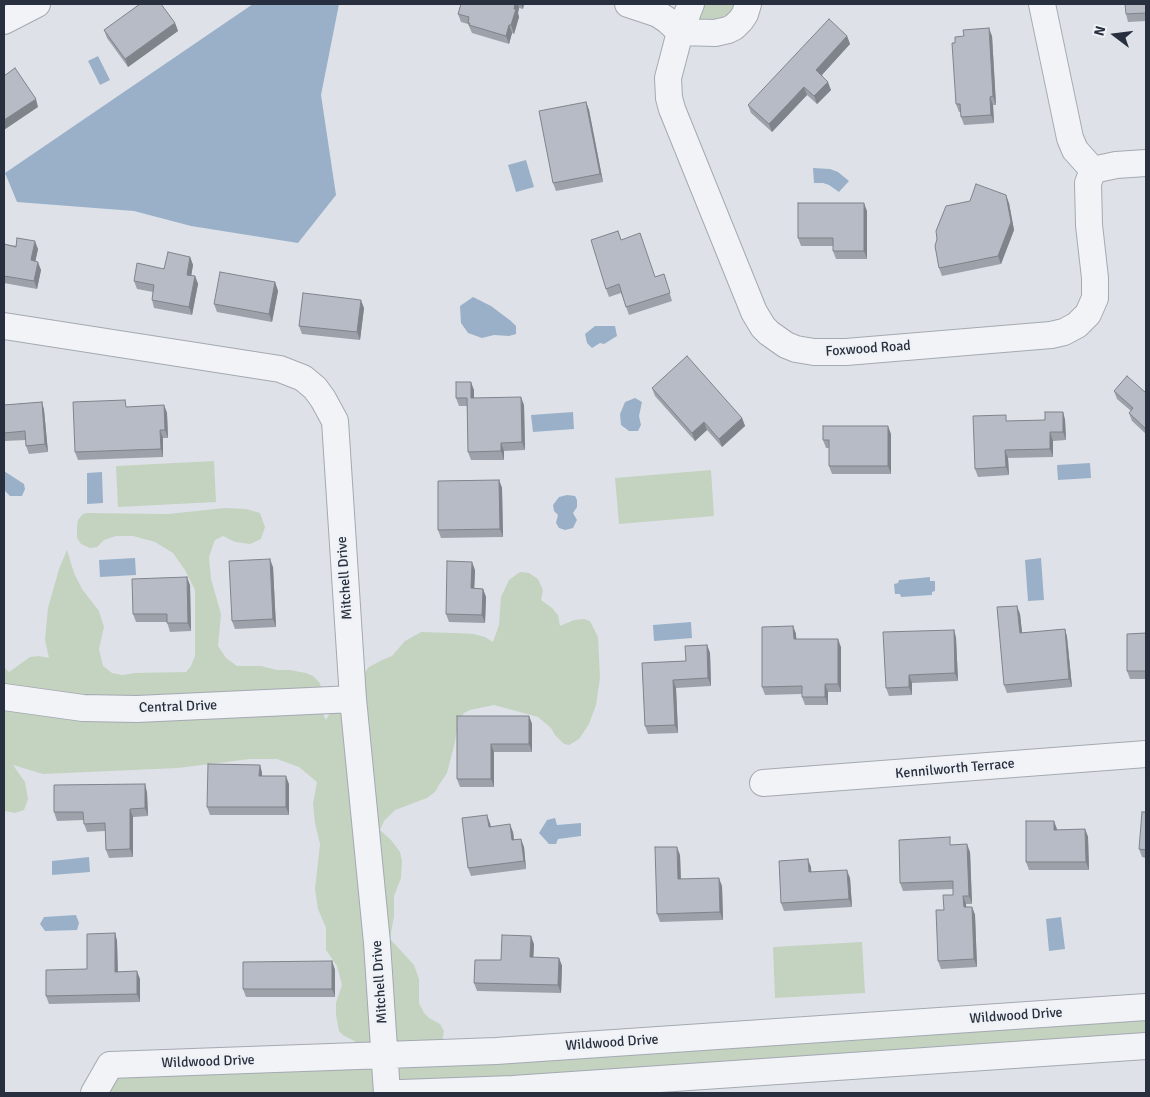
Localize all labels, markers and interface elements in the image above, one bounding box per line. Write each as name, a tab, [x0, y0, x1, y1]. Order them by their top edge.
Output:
north arrow	[1090, 10, 1140, 60]
text: N	[1091, 24, 1110, 38]
street label: Foxwood Road	[825, 338, 911, 360]
street label: Mitchell Drive	[334, 536, 356, 620]
street label: Central Drive	[138, 697, 218, 717]
street label: Kennilworth Terrace	[895, 755, 1015, 783]
street label: Mitchell Drive	[369, 940, 391, 1024]
street label: Wildwood Drive	[969, 1004, 1063, 1028]
street label: Wildwood Drive	[565, 1031, 659, 1055]
street label: Wildwood Drive	[161, 1052, 255, 1072]

